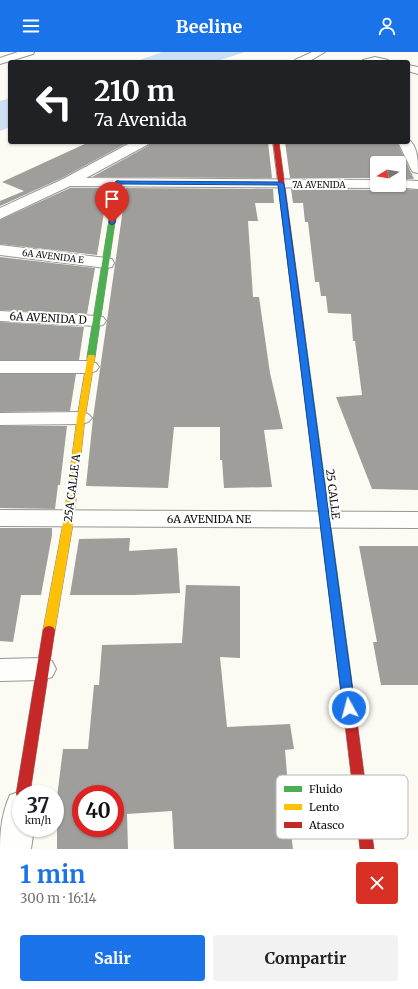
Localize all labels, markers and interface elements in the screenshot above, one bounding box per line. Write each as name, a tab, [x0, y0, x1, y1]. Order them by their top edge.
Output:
icon: menu	[20, 15, 42, 37]
text: Beeline	[176, 15, 242, 38]
icon: person	[376, 15, 398, 37]
text: 210 m	[94, 73, 175, 109]
icon: left	[28, 76, 80, 128]
text: 7a Avenida	[94, 108, 187, 131]
north arrow	[370, 156, 406, 192]
map controls	[370, 156, 406, 192]
street label: 7A AVENIDA	[292, 179, 346, 190]
pin	[95, 182, 129, 223]
icon: arrive	[101, 188, 123, 210]
street label: 6A AVENIDA E	[21, 247, 85, 265]
street label: 6A AVENIDA D	[9, 309, 87, 327]
street label: 25A CALLE A	[61, 453, 83, 523]
street label: 25 CALLE	[323, 468, 343, 520]
street label: 6A AVENIDA NE	[167, 512, 251, 526]
position arrow	[328, 687, 370, 729]
legend	[276, 775, 408, 839]
text: Fluido	[309, 782, 343, 796]
speed limit sign: 40	[72, 785, 124, 837]
text: 37	[27, 793, 49, 818]
text: Lento	[309, 800, 340, 814]
text: km/h	[25, 814, 51, 827]
text: Atasco	[308, 818, 345, 832]
text: 1 min	[20, 859, 85, 890]
button: close	[356, 862, 398, 904]
text: 300 m · 16:14	[20, 890, 96, 907]
button: Salir	[20, 935, 205, 981]
button: Compartir	[213, 935, 398, 981]

